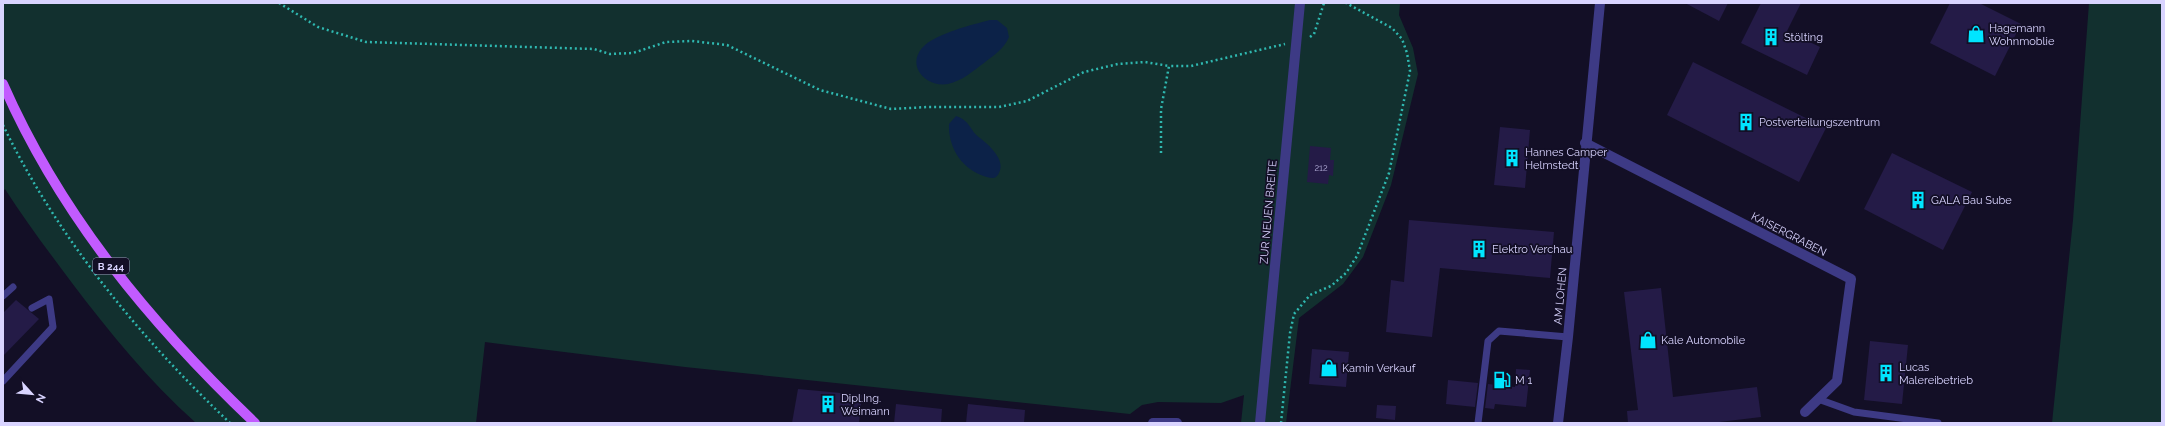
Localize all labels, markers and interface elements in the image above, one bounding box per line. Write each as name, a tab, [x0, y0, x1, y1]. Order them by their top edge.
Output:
place label: Hagemann Wohnmoblie	[1989, 22, 2055, 48]
shop icon: Hagemann Wohnmoblie	[1966, 24, 1986, 44]
building icon: Stölting	[1761, 27, 1781, 47]
place label: Stölting	[1784, 31, 1823, 44]
building icon: Postverteilungszentrum	[1736, 112, 1756, 132]
place label: Postverteilungszentrum	[1759, 116, 1880, 129]
place label: Hannes Camper Helmstedt	[1525, 146, 1607, 172]
building icon: Hannes Camper Helmstedt	[1502, 148, 1522, 168]
street label: ZUR NEUEN BREITE	[1257, 159, 1280, 264]
house number: 212	[1314, 163, 1328, 173]
building icon: GALA Bau Sube	[1908, 190, 1928, 210]
place label: GALA Bau Sube	[1931, 194, 2012, 207]
street label: KAISERGRABEN	[1749, 210, 1829, 259]
building icon: Elektro Verchau	[1469, 239, 1489, 259]
place label: Elektro Verchau	[1492, 243, 1572, 256]
road number: B 244	[93, 258, 129, 274]
street label: AM LOHEN	[1552, 267, 1569, 325]
shop icon: Kale Automobile	[1638, 330, 1658, 350]
place label: Kale Automobile	[1661, 334, 1746, 347]
shop icon: Kamin Verkauf	[1319, 358, 1339, 378]
place label: Lucas Malereibetrieb	[1899, 361, 1973, 387]
place label: Kamin Verkauf	[1342, 362, 1416, 375]
building icon: Lucas Malereibetrieb	[1876, 363, 1896, 383]
fuel station icon: M 1	[1492, 370, 1512, 390]
north arrow	[12, 374, 52, 414]
place label: M 1	[1515, 374, 1532, 387]
text: N	[33, 392, 48, 405]
place label: Dipl.Ing. Weimann	[841, 392, 890, 418]
building icon: Dipl.Ing. Weimann	[818, 394, 838, 414]

